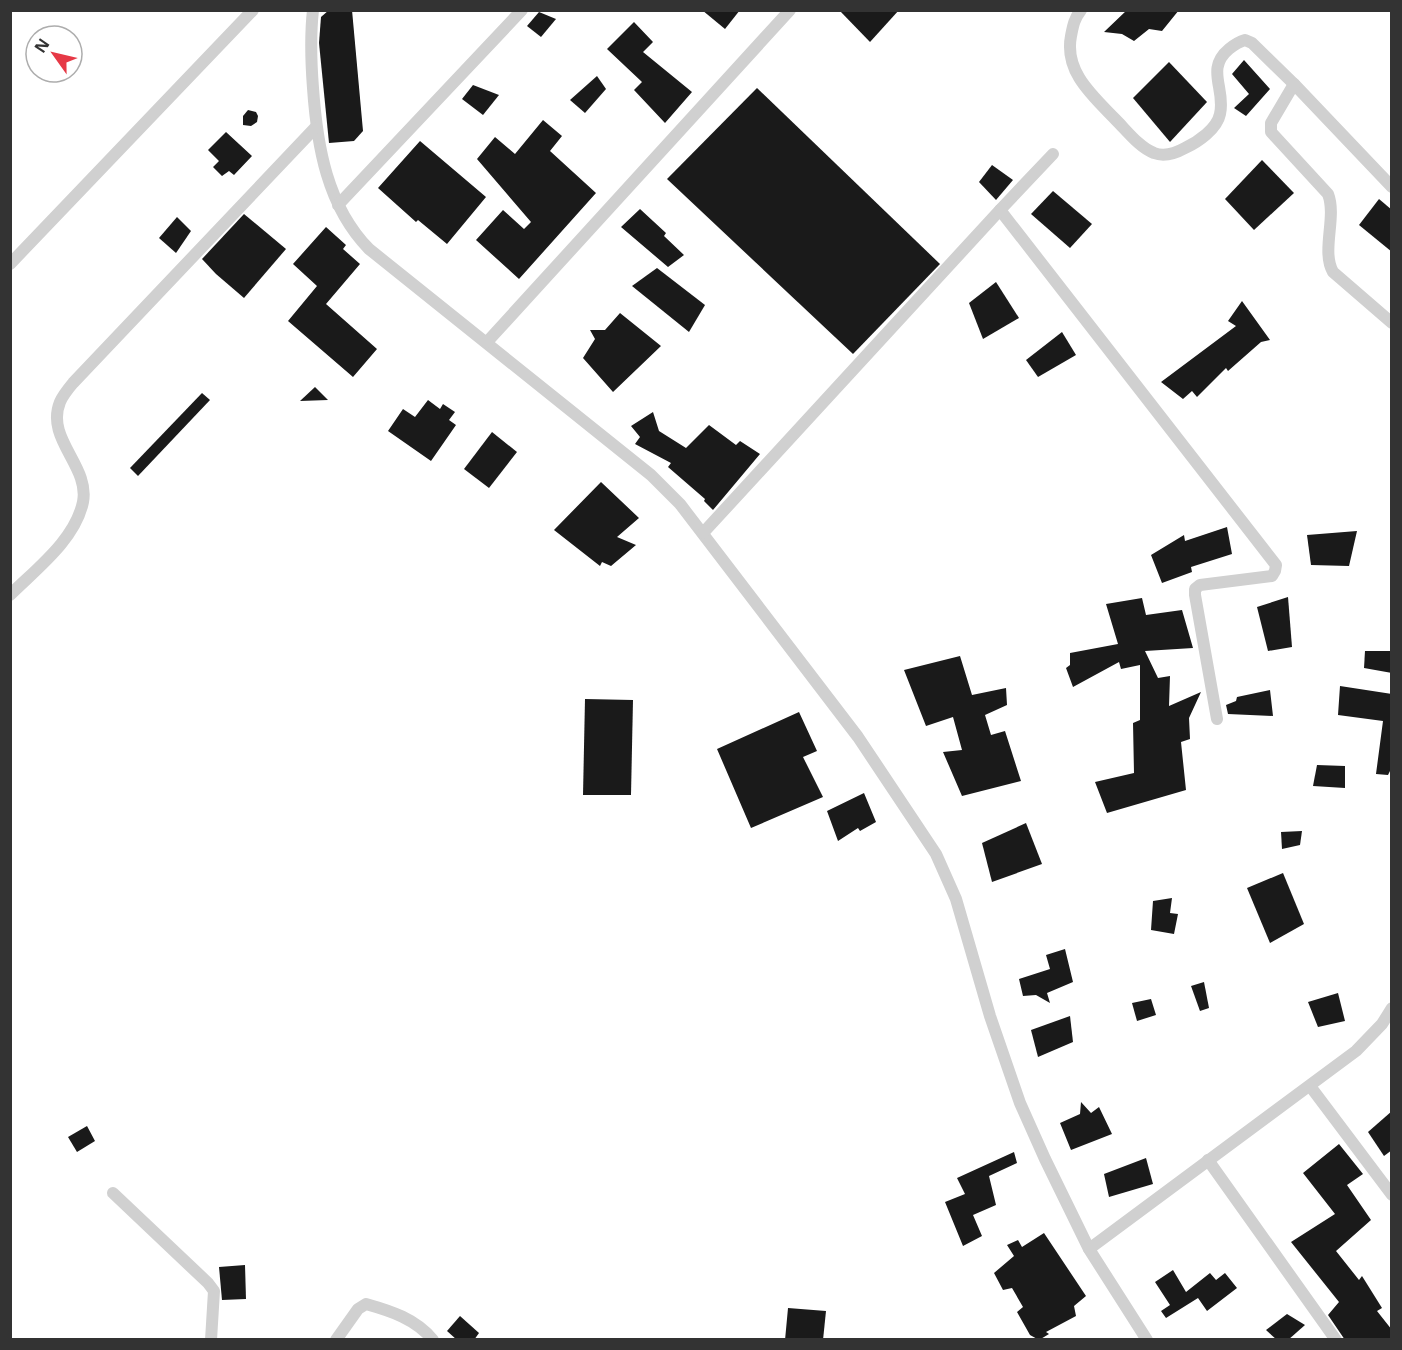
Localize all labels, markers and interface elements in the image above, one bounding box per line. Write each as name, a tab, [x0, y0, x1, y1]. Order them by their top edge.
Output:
north arrow	[24, 24, 84, 84]
text: N	[29, 34, 54, 57]

